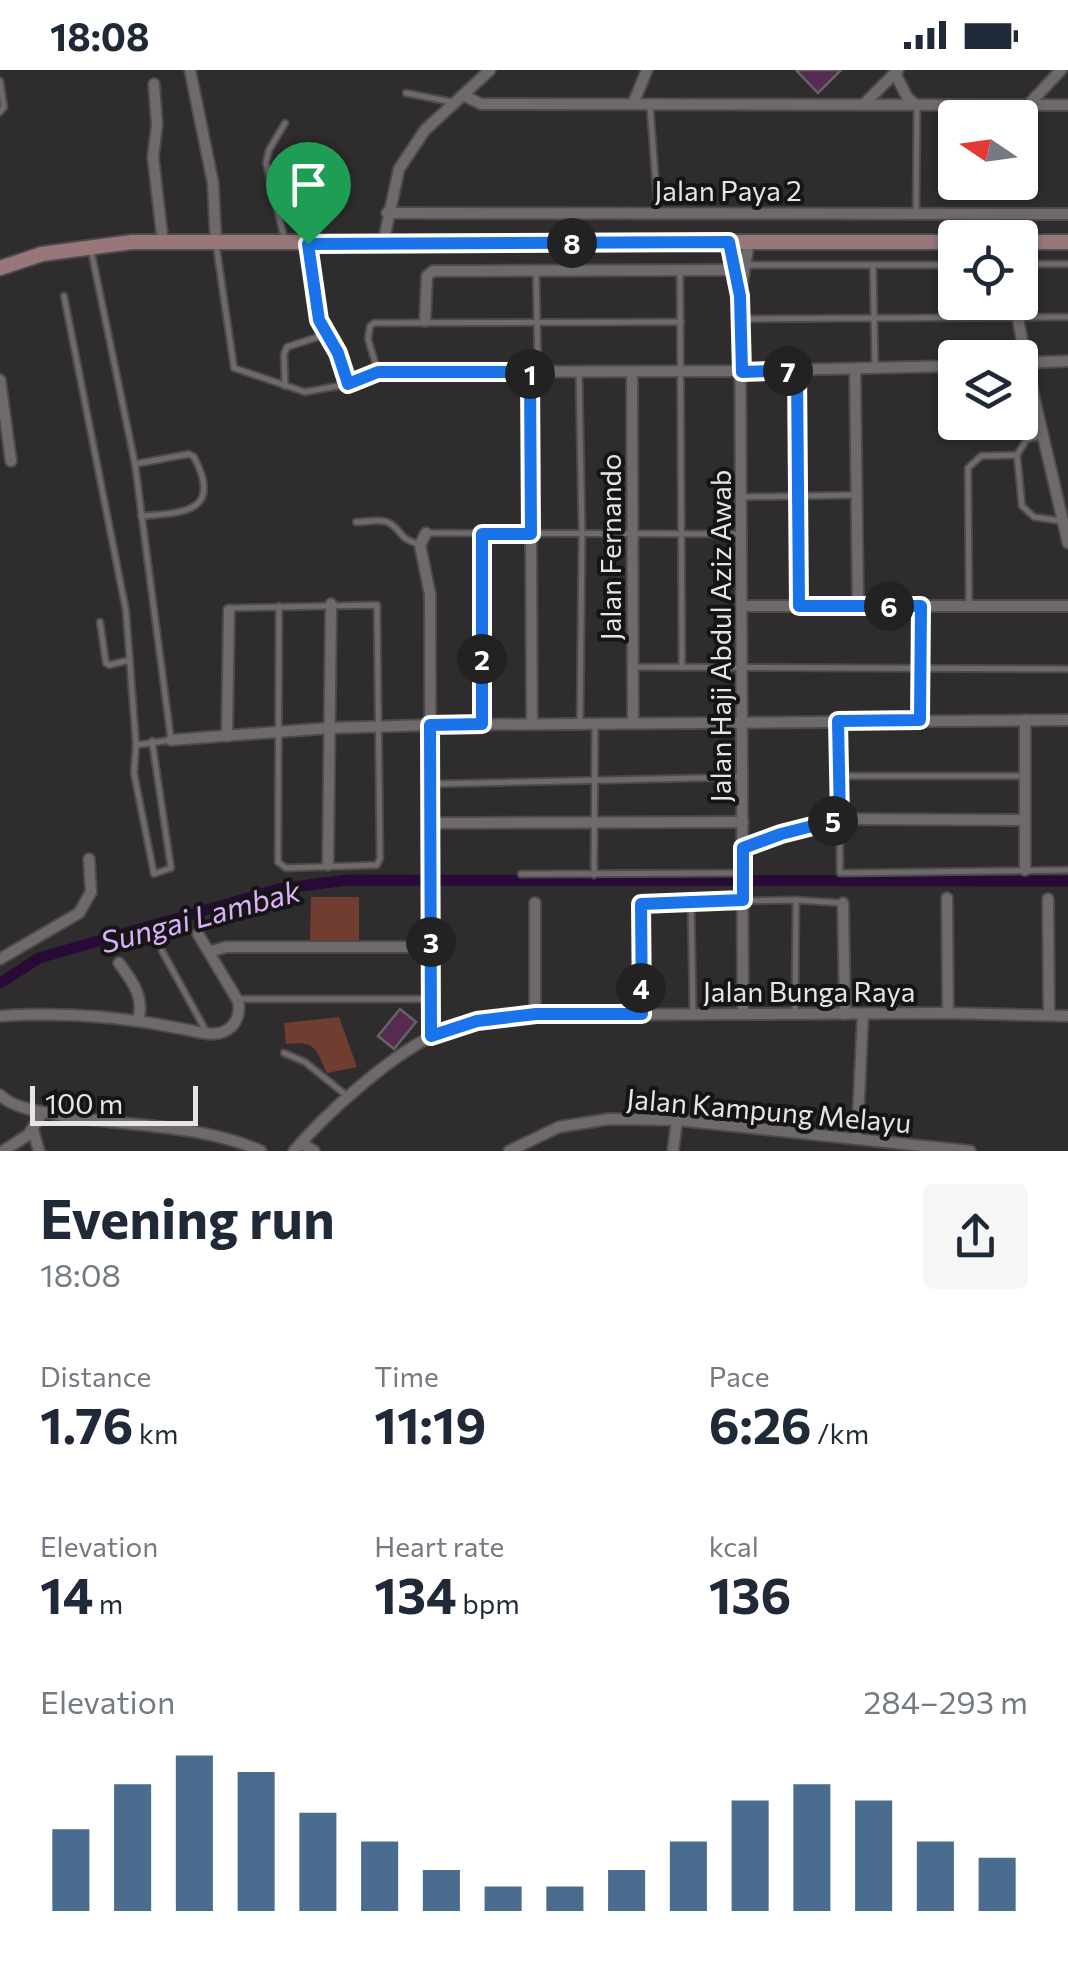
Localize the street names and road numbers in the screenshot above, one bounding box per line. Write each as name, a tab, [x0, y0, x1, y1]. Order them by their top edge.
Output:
street label: Jalan Paya 2	[654, 173, 802, 207]
street label: Jalan Fernando	[593, 454, 627, 641]
street label: Jalan Haji Abdul Aziz Awab	[703, 470, 737, 802]
street label: Jalan Bunga Raya	[703, 974, 915, 1008]
street label: Jalan Kampung Melayu	[625, 1081, 913, 1139]

